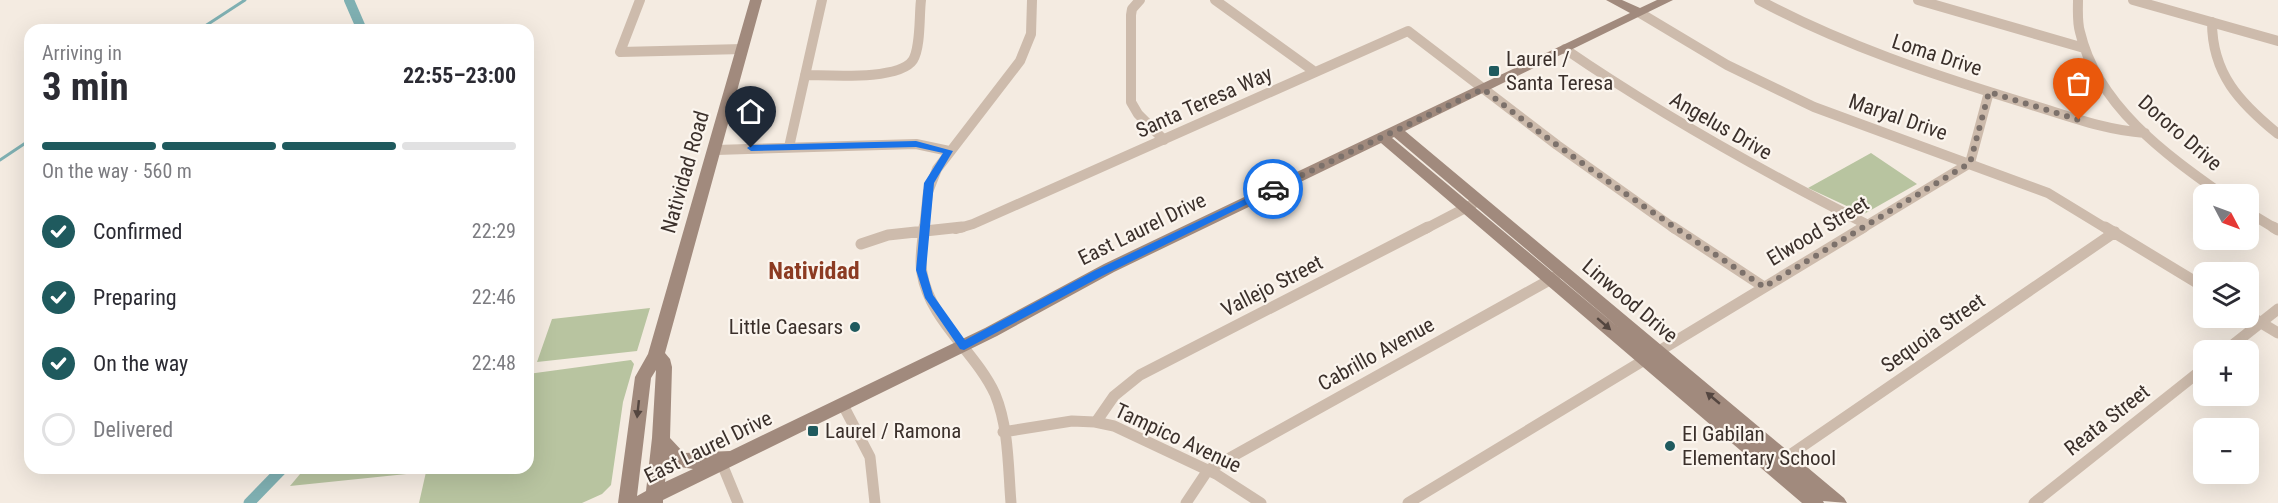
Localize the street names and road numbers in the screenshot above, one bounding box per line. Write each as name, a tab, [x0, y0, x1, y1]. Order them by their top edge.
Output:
street label: Loma Drive	[1889, 29, 1985, 81]
street label: Santa Teresa Way	[1132, 61, 1276, 143]
street label: Angelus Drive	[1666, 87, 1776, 165]
street label: Maryal Drive	[1846, 89, 1951, 145]
street label: Dororo Drive	[2133, 90, 2227, 176]
street label: Natividad Road	[656, 108, 714, 236]
street label: East Laurel Drive	[1074, 188, 1210, 270]
street label: Elwood Street	[1763, 191, 1873, 271]
street label: Vallejo Street	[1217, 250, 1327, 322]
street label: Linwood Drive	[1578, 254, 1683, 348]
street label: Sequoia Street	[1877, 289, 1989, 377]
street label: Cabrillo Avenue	[1314, 312, 1438, 396]
street label: Reata Street	[2060, 379, 2154, 461]
street label: Tampico Avenue	[1111, 398, 1245, 478]
street label: East Laurel Drive	[640, 406, 776, 488]

